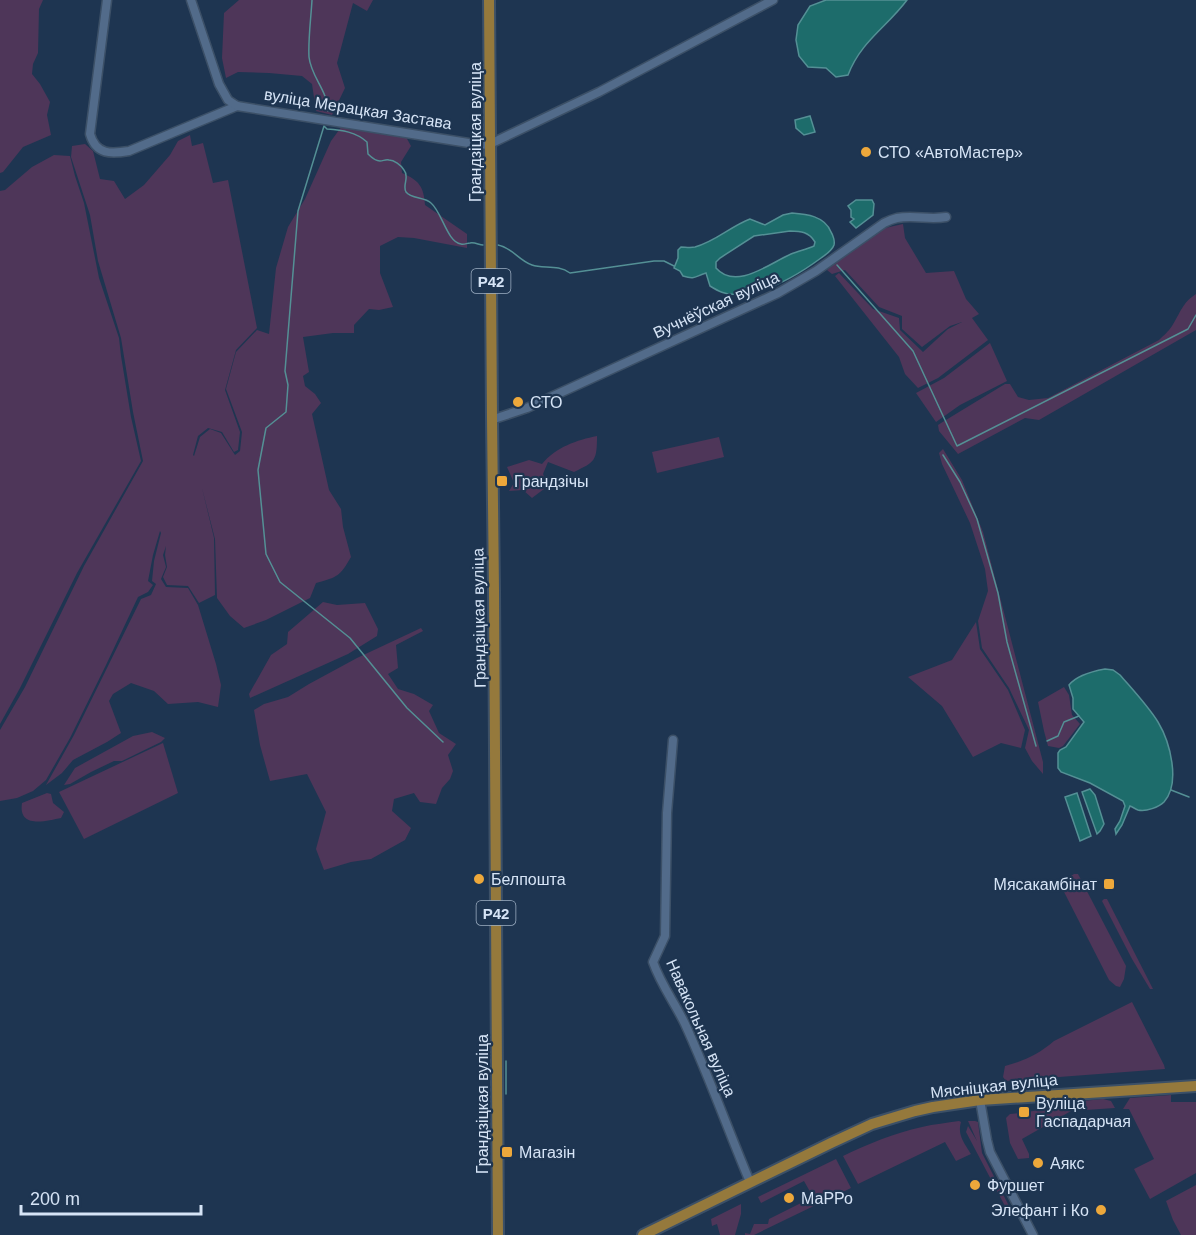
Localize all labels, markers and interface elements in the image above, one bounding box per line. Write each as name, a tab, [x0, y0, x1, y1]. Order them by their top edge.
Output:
street label: Грандзіцкая вуліца	[467, 62, 484, 202]
street label: вуліца Мерацкая Застава	[263, 86, 453, 132]
place label: СТО «АвтоМастер»	[878, 144, 1023, 161]
marker: СТО «АвтоМастер»	[859, 145, 873, 159]
street label: Вучнёўская вуліца	[650, 268, 782, 342]
road number: Р42	[472, 269, 510, 293]
place label: СТО	[530, 394, 563, 411]
marker: СТО	[511, 395, 525, 409]
place label: Грандзічы	[514, 473, 588, 490]
marker: Грандзічы	[495, 474, 509, 488]
street label: Грандзіцкая вуліца	[469, 548, 489, 688]
place label: Белпошта	[491, 871, 566, 888]
marker: Белпошта	[472, 872, 486, 886]
place label: Мясакамбінат	[994, 876, 1098, 893]
marker: Мясакамбінат	[1102, 877, 1116, 891]
road number: Р42	[476, 901, 516, 925]
street label: Навакольная вуліца	[663, 957, 739, 1099]
street label: Грандзіцкая вуліца	[474, 1034, 491, 1174]
street label: Мясніцкая вуліца	[930, 1071, 1058, 1101]
place label: Вуліца Гаспадарчая	[1036, 1095, 1131, 1130]
marker: Вуліца Гаспадарчая	[1017, 1105, 1031, 1119]
place label: Магазін	[519, 1144, 575, 1161]
marker: Магазін	[500, 1145, 514, 1159]
place label: Аякс	[1050, 1155, 1085, 1172]
marker: Аякс	[1031, 1156, 1045, 1170]
place label: Фуршет	[987, 1177, 1045, 1194]
scale bar	[21, 1178, 201, 1216]
marker: Фуршет	[968, 1178, 982, 1192]
text: 200 m	[30, 1189, 80, 1209]
place label: МаРРо	[801, 1190, 853, 1207]
marker: МаРРо	[782, 1191, 796, 1205]
place label: Элефант і Ко	[991, 1202, 1089, 1219]
marker: Элефант і Ко	[1094, 1203, 1108, 1217]

